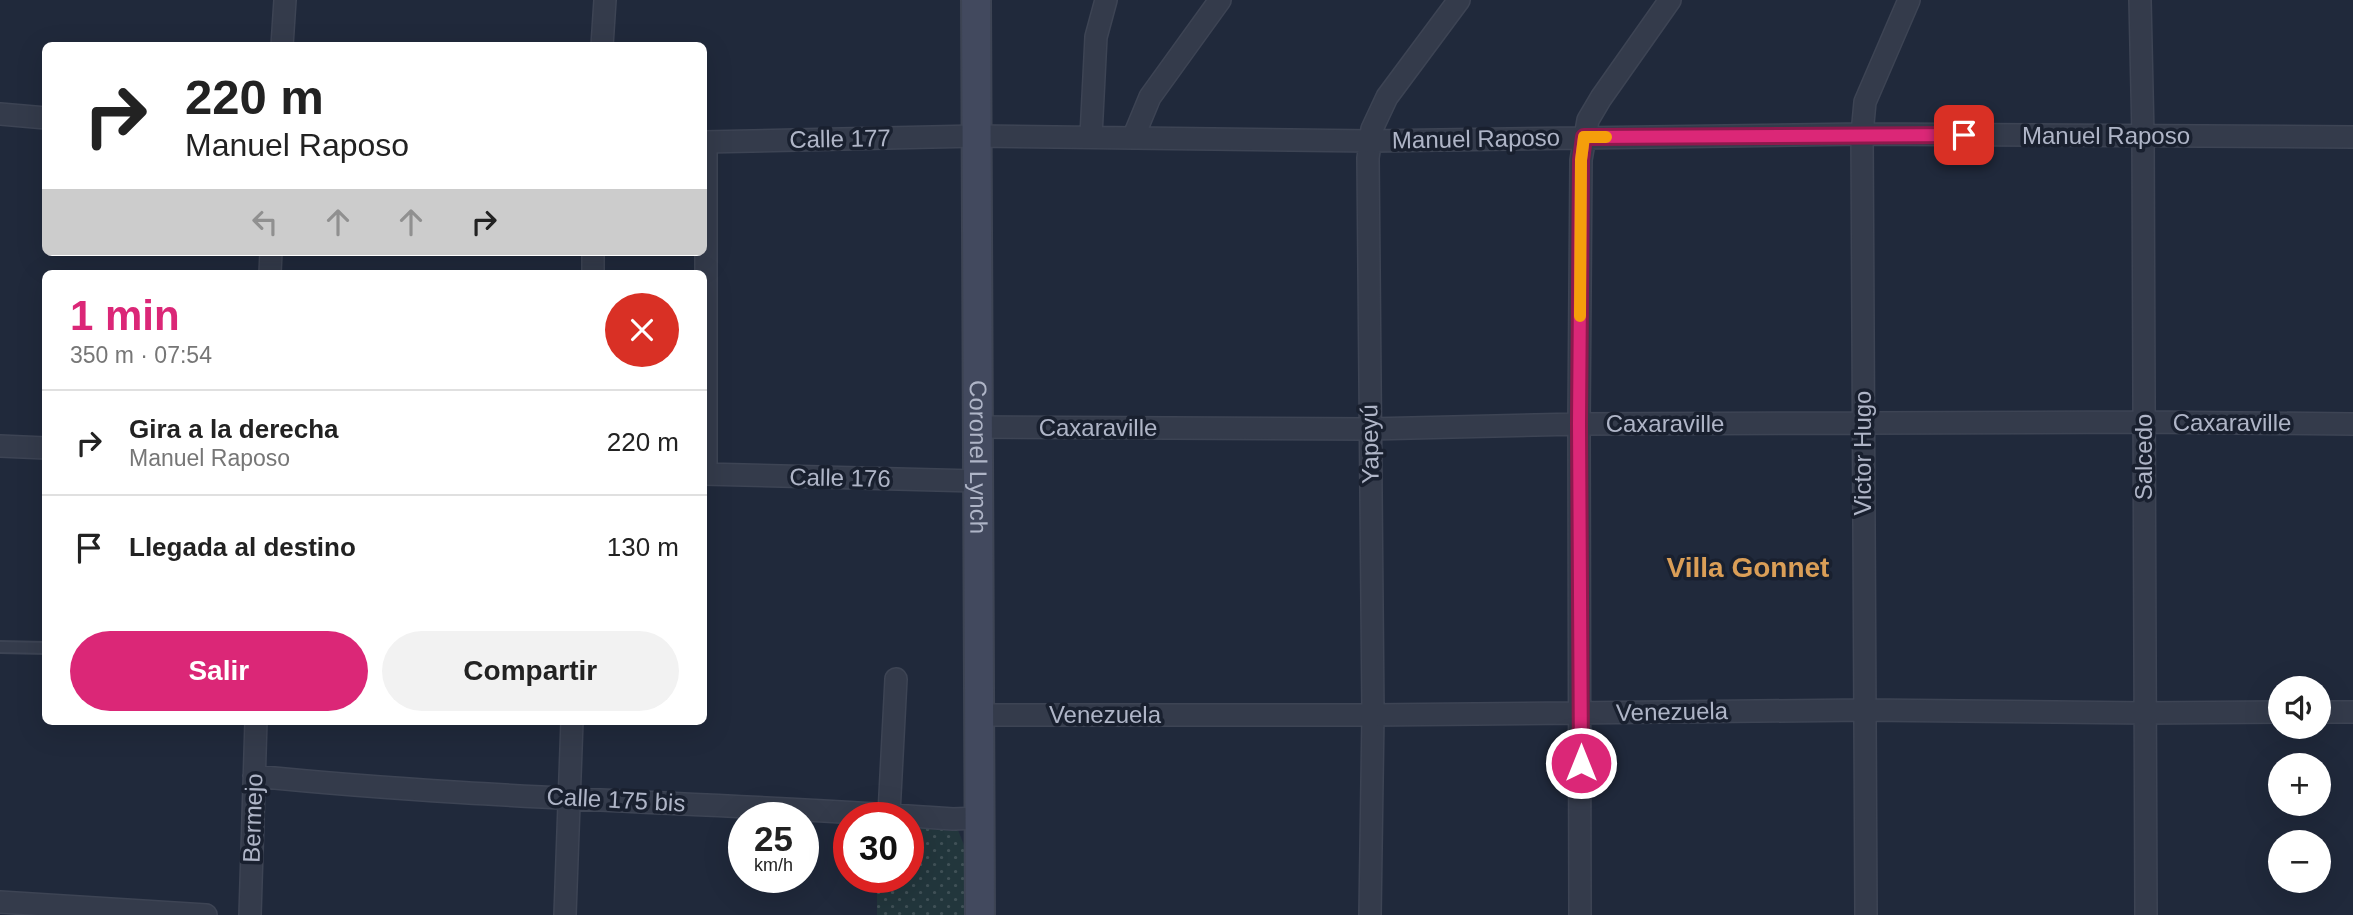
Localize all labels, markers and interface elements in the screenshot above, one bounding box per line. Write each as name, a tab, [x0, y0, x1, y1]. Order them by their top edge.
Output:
icon: right	[70, 70, 161, 161]
text: 220 m	[185, 70, 324, 124]
pin	[1934, 105, 1994, 165]
icon: arrive	[1945, 116, 1983, 154]
street label: Manuel Raposo	[2022, 122, 2190, 149]
street label: Calle 177	[789, 124, 891, 153]
street label: Manuel Raposo	[1392, 124, 1560, 153]
text: Manuel Raposo	[185, 127, 409, 163]
icon: left	[246, 203, 284, 241]
icon: ahead	[319, 203, 357, 241]
icon: ahead	[392, 203, 430, 241]
icon: right	[465, 203, 503, 241]
text: 1 min	[70, 292, 180, 339]
button: close	[605, 293, 679, 367]
text: 350 m · 07:54	[70, 342, 212, 368]
street label: Coronel Lynch	[965, 380, 992, 534]
street label: Victor Hugo	[1849, 391, 1876, 515]
street label: Yapeyú	[1355, 404, 1384, 484]
street label: Caxaraville	[2173, 409, 2291, 436]
street label: Caxaraville	[1606, 410, 1724, 437]
text: Gira a la derecha	[129, 414, 339, 444]
street label: Caxaraville	[1039, 414, 1157, 441]
street label: Salcedo	[2130, 414, 2157, 500]
icon: right	[70, 424, 108, 462]
text: 220 m	[607, 427, 679, 457]
text: Manuel Raposo	[129, 445, 290, 471]
street label: Calle 176	[789, 463, 891, 492]
icon: arrive	[70, 529, 108, 567]
text: Llegada al destino	[129, 532, 356, 562]
text: 130 m	[607, 532, 679, 562]
district label: Villa Gonnet	[1667, 552, 1829, 583]
button: Salir	[70, 631, 368, 711]
button: Compartir	[382, 631, 679, 711]
map controls	[2268, 676, 2331, 893]
button: sound	[2268, 676, 2331, 739]
street label: Venezuela	[1616, 697, 1729, 726]
street label: Venezuela	[1049, 701, 1162, 728]
position arrow	[1544, 726, 1618, 800]
button: +	[2268, 753, 2331, 816]
street label: Bermejo	[237, 773, 268, 863]
street label: Calle 175 bis	[546, 782, 686, 817]
speed limit sign: 30	[833, 802, 924, 893]
text: 25	[754, 819, 793, 858]
button: −	[2268, 830, 2331, 893]
text: km/h	[754, 855, 793, 875]

